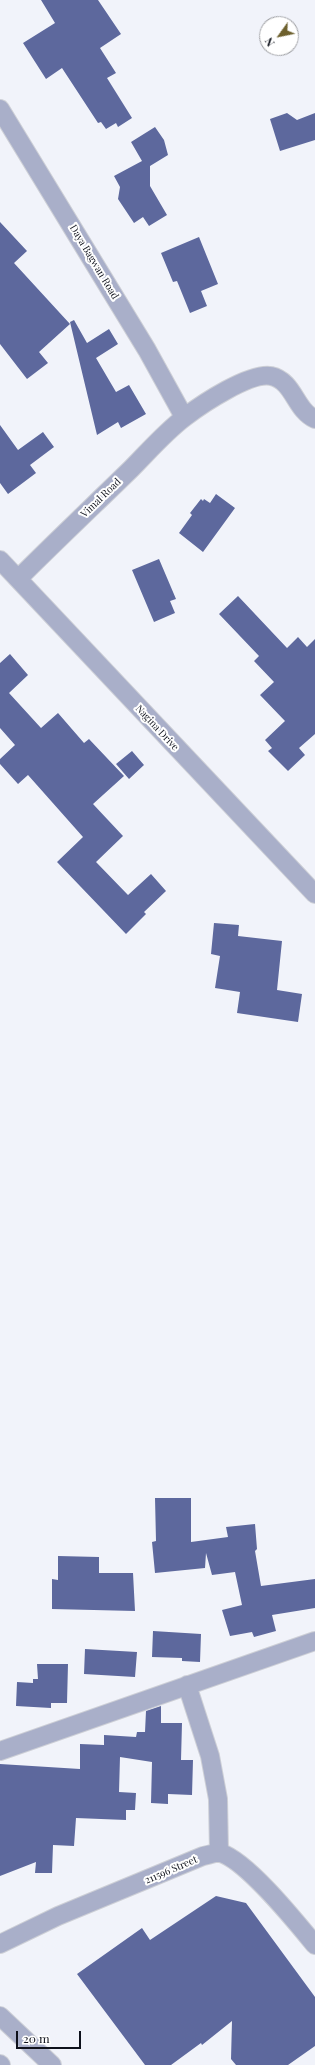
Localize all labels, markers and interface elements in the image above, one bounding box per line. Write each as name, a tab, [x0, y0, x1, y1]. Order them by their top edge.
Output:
north arrow	[259, 16, 299, 56]
text: N	[261, 35, 278, 50]
street label: Daya Bagwan Road	[67, 223, 121, 301]
street label: Vimal Road	[79, 476, 123, 520]
street label: Nagina Drive	[133, 703, 181, 753]
street label: 211596 Street	[143, 1854, 199, 1886]
scale bar	[18, 2023, 83, 2049]
text: 20 m	[23, 2030, 50, 2046]

